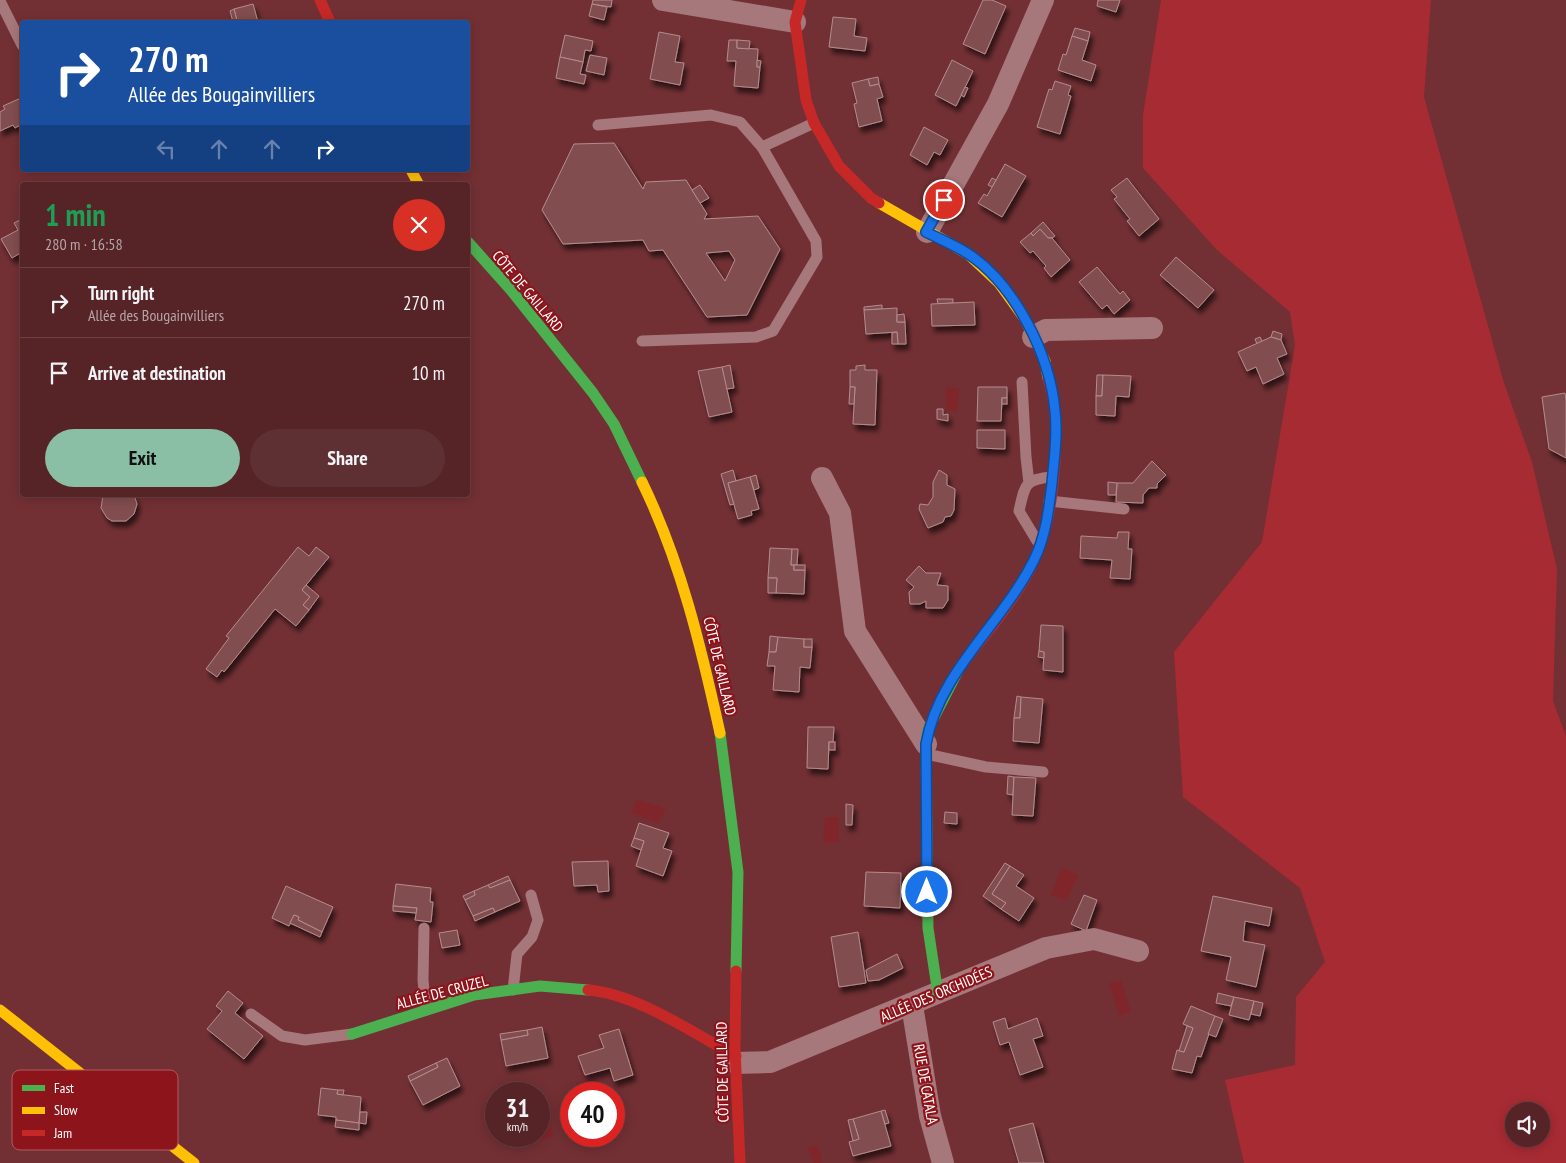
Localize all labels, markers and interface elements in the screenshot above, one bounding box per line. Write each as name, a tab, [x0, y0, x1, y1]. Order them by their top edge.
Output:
text: 270 m	[128, 36, 209, 82]
icon: right	[45, 40, 110, 105]
text: Allée des Bougainvilliers	[128, 80, 315, 108]
icon: left	[152, 135, 180, 163]
icon: ahead	[205, 135, 233, 163]
icon: ahead	[258, 135, 286, 163]
icon: right	[311, 135, 339, 163]
pin	[923, 179, 965, 221]
icon: arrive	[930, 186, 958, 214]
text: 1 min	[45, 195, 106, 234]
button: close	[393, 199, 445, 251]
text: 280 m · 16:58	[45, 234, 123, 254]
street label: CÔTE DE GAILLARD	[488, 246, 568, 336]
text: Turn right	[88, 281, 154, 305]
icon: right	[45, 289, 73, 317]
text: 270 m	[403, 291, 445, 315]
text: Allée des Bougainvilliers	[88, 305, 224, 325]
icon: arrive	[45, 359, 73, 387]
text: Arrive at destination	[88, 361, 226, 385]
text: 10 m	[412, 361, 445, 385]
button: Exit	[45, 429, 240, 487]
button: Share	[250, 429, 445, 487]
street label: CÔTE DE GAILLARD	[699, 615, 741, 717]
position arrow	[900, 865, 952, 917]
street label: ALLÉE DES ORCHIDÉES	[877, 962, 995, 1026]
street label: ALLÉE DE CRUZEL	[394, 970, 491, 1013]
street label: CÔTE DE GAILLARD	[712, 1021, 732, 1123]
street label: RUE DE CATALA	[910, 1042, 943, 1127]
legend	[12, 1070, 178, 1150]
text: Fast	[54, 1079, 74, 1097]
speed limit sign: 40	[560, 1082, 625, 1147]
text: 31	[506, 1092, 529, 1124]
text: Slow	[54, 1101, 78, 1119]
map controls	[1505, 1102, 1550, 1147]
button: sound	[1505, 1102, 1550, 1147]
text: km/h	[507, 1119, 528, 1134]
text: Jam	[53, 1124, 72, 1142]

